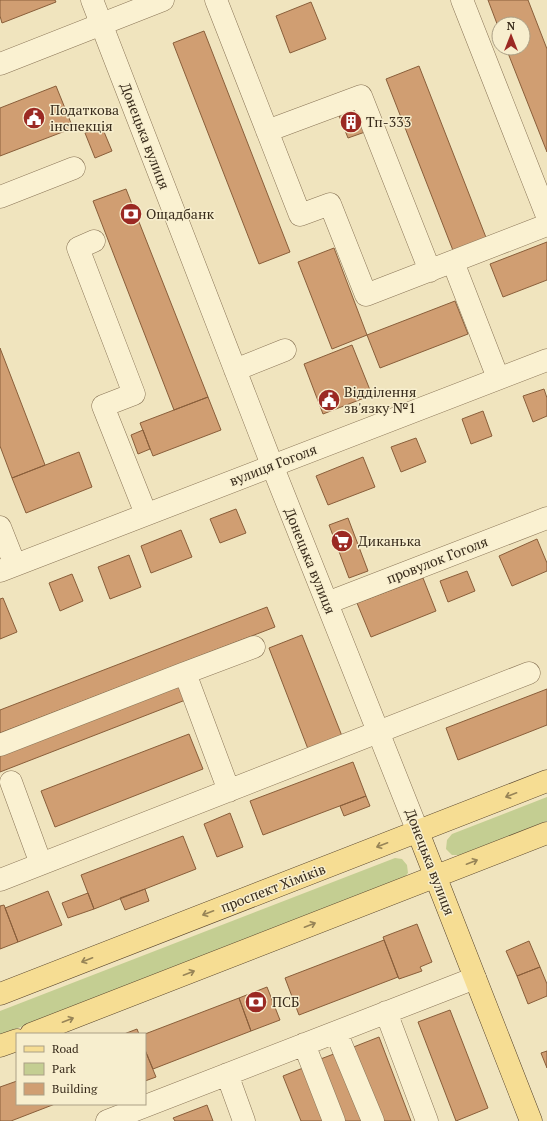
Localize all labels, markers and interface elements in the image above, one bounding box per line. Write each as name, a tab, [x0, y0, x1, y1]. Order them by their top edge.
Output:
north arrow	[491, 16, 531, 56]
text: N	[507, 19, 516, 33]
street label: Донецька вулиця	[116, 80, 175, 192]
place label: Податкова інспекція	[50, 100, 119, 135]
public building icon: Податкова інспекція	[21, 105, 47, 131]
building icon: Тп-333	[338, 109, 364, 135]
place label: Тп-333	[366, 112, 411, 131]
bank icon: Ощадбанк	[118, 201, 144, 227]
place label: Ощадбанк	[146, 204, 214, 223]
place label: Відділення зв'язку №1	[344, 382, 416, 417]
public building icon: Відділення зв'язку №1	[316, 387, 342, 413]
street label: вулиця Гоголя	[226, 439, 319, 490]
street label: Донецька вулиця	[281, 505, 340, 617]
supermarket icon: Диканька	[329, 528, 355, 554]
place label: Диканька	[358, 531, 421, 550]
street label: провулок Гоголя	[383, 531, 490, 588]
one-way arrow	[505, 792, 517, 800]
street label: Донецька вулиця	[401, 806, 460, 918]
one-way arrow	[376, 842, 388, 850]
one-way arrow	[466, 858, 478, 866]
street label: проспект Хіміків	[218, 859, 328, 916]
one-way arrow	[203, 909, 215, 917]
one-way arrow	[303, 921, 315, 929]
one-way arrow	[82, 957, 94, 965]
one-way arrow	[182, 968, 194, 976]
bank icon: ПСБ	[243, 989, 269, 1015]
place label: ПСБ	[272, 992, 299, 1011]
one-way arrow	[61, 1015, 73, 1023]
legend	[16, 1033, 146, 1105]
text: Road	[52, 1041, 79, 1056]
text: Park	[52, 1061, 77, 1076]
text: Building	[52, 1081, 98, 1096]

